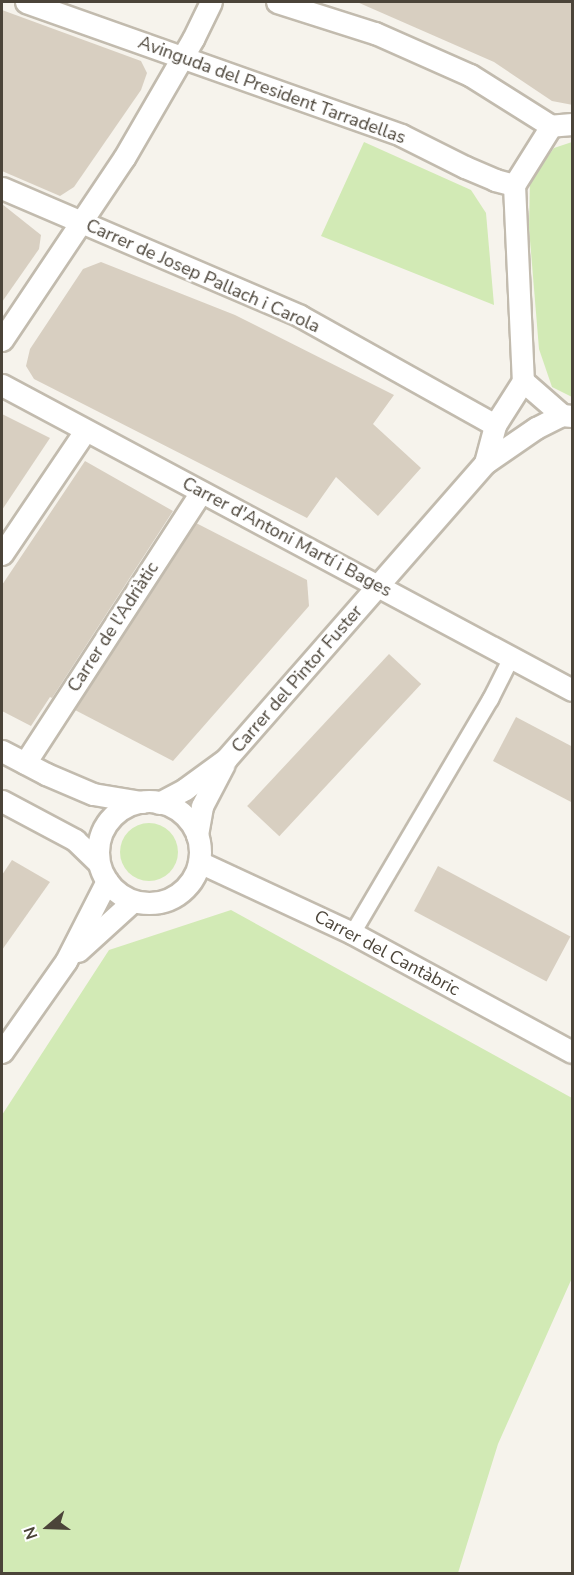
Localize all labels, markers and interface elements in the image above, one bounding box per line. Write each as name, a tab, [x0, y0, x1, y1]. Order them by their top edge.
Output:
street label: Avinguda del President Tarradellas	[135, 31, 409, 149]
street label: Carrer de Josep Pallach i Carola	[83, 214, 323, 338]
street label: Carrer d'Antoni Martí i Bages	[179, 473, 395, 601]
street label: Carrer de l'Adriàtic	[63, 558, 163, 696]
street label: Carrer del Pintor Fuster	[227, 601, 367, 757]
street label: Carrer del Cantàbric	[311, 906, 463, 1000]
north arrow	[18, 1497, 78, 1557]
text: N	[19, 1524, 43, 1542]

